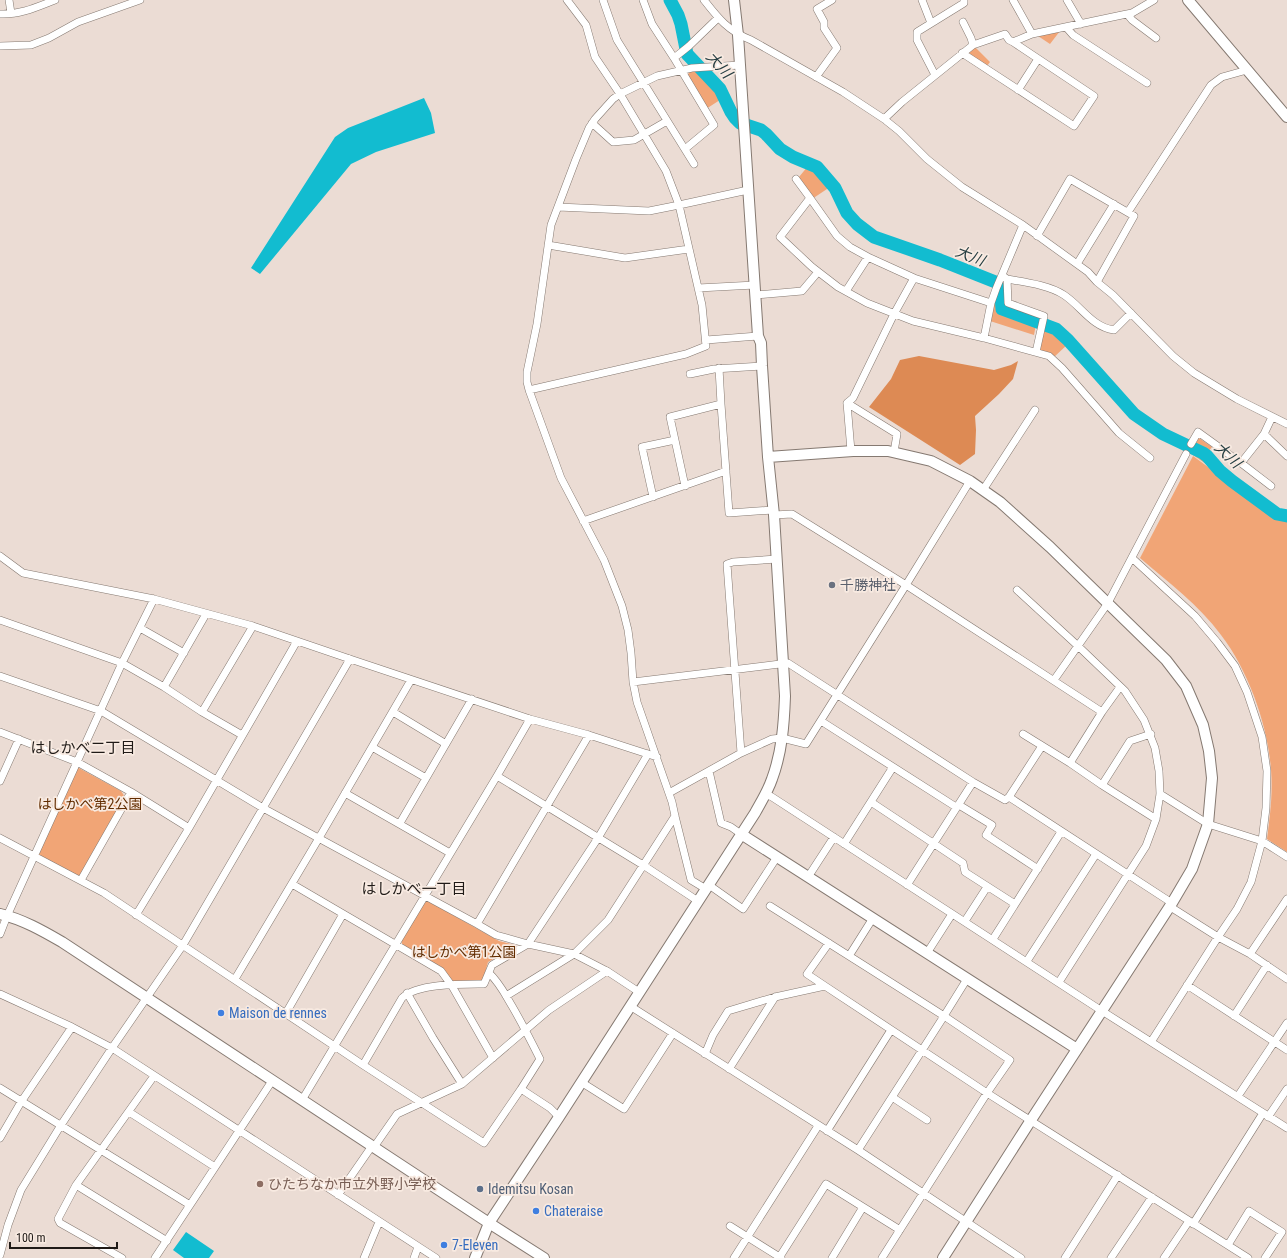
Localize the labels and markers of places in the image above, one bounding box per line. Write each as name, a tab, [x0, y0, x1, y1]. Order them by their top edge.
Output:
place label: 千勝神社	[840, 577, 896, 593]
marker: 千勝神社	[827, 580, 837, 590]
place label: Maison de rennes	[229, 1005, 327, 1021]
marker: Maison de rennes	[216, 1008, 226, 1018]
place label: ひたちなか市立外野小学校	[268, 1176, 436, 1192]
marker: ひたちなか市立外野小学校	[255, 1179, 265, 1189]
place label: Idemitsu Kosan	[488, 1181, 574, 1197]
marker: Idemitsu Kosan	[475, 1184, 485, 1194]
place label: Chateraise	[544, 1203, 603, 1219]
marker: Chateraise	[531, 1206, 541, 1216]
place label: 7-Eleven	[452, 1237, 498, 1253]
marker: 7-Eleven	[439, 1240, 449, 1250]

